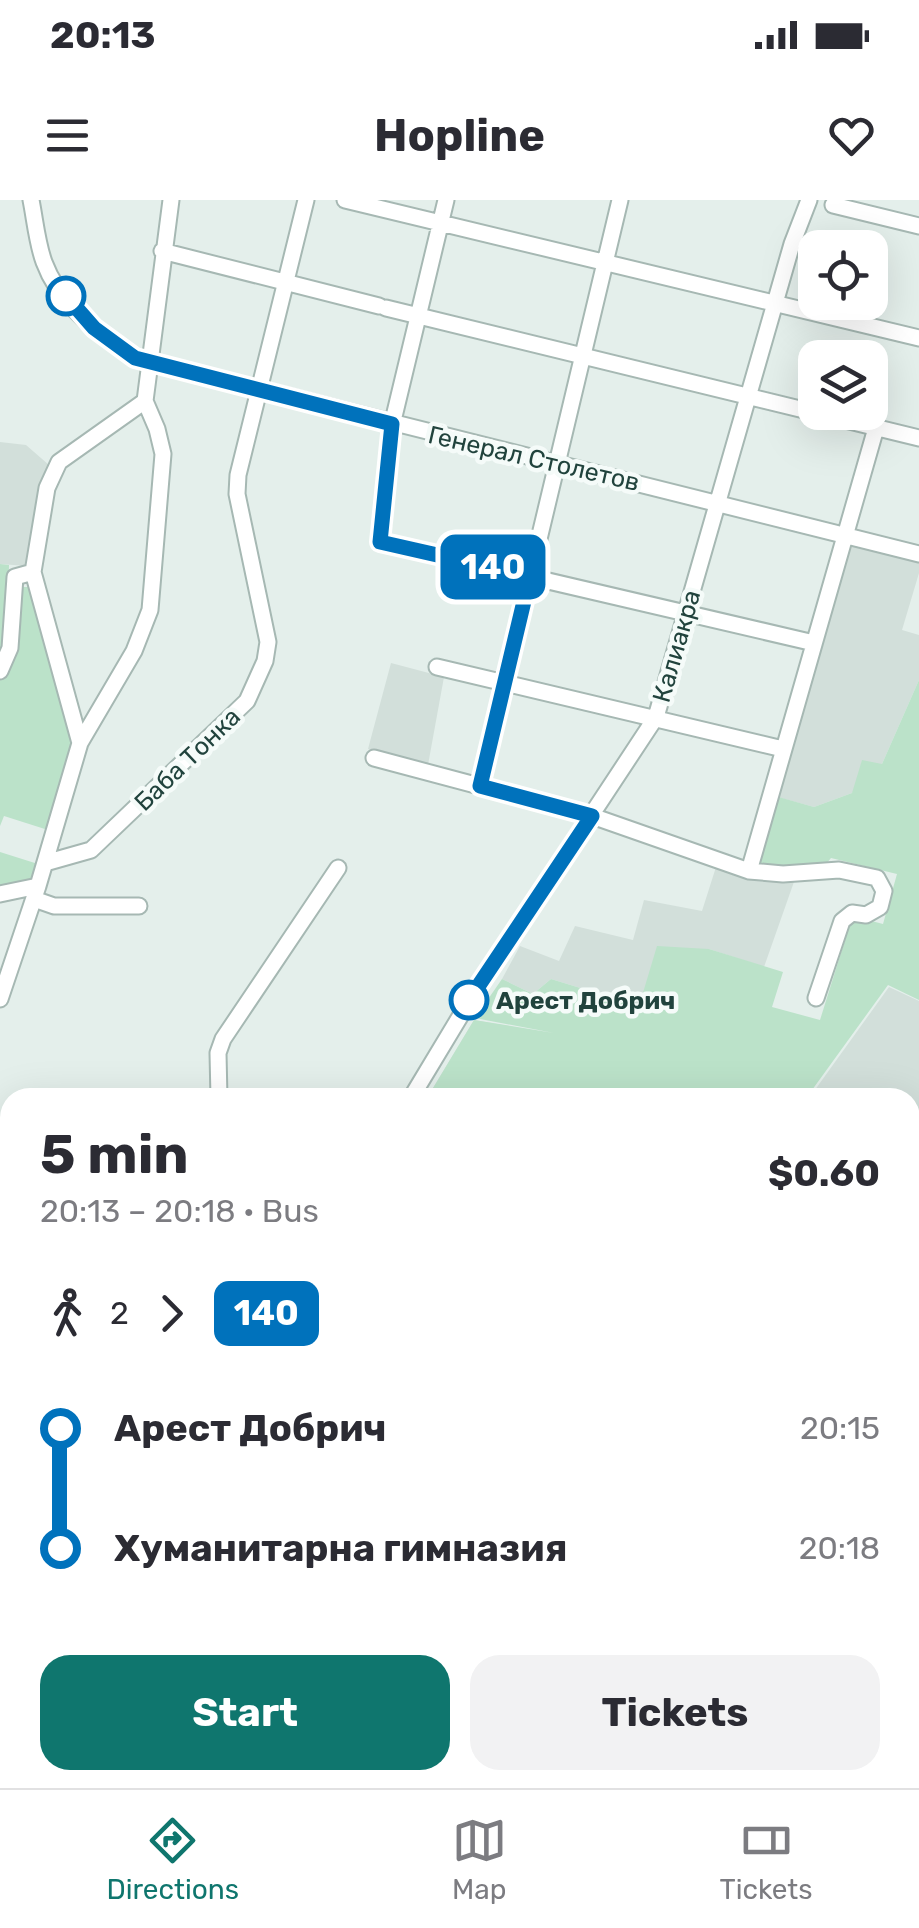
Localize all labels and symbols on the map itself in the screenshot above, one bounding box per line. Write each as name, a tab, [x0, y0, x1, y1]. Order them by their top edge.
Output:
unlabelled marker	[47, 277, 85, 315]
street label: Генерал Столетов	[426, 420, 642, 497]
line badge: 140	[436, 534, 550, 600]
street label: Калиакра	[647, 587, 706, 706]
street label: Баба Тонка	[129, 702, 246, 817]
marker: Арест Добрич	[450, 981, 488, 1019]
place label: Арест Добрич	[496, 986, 675, 1015]

